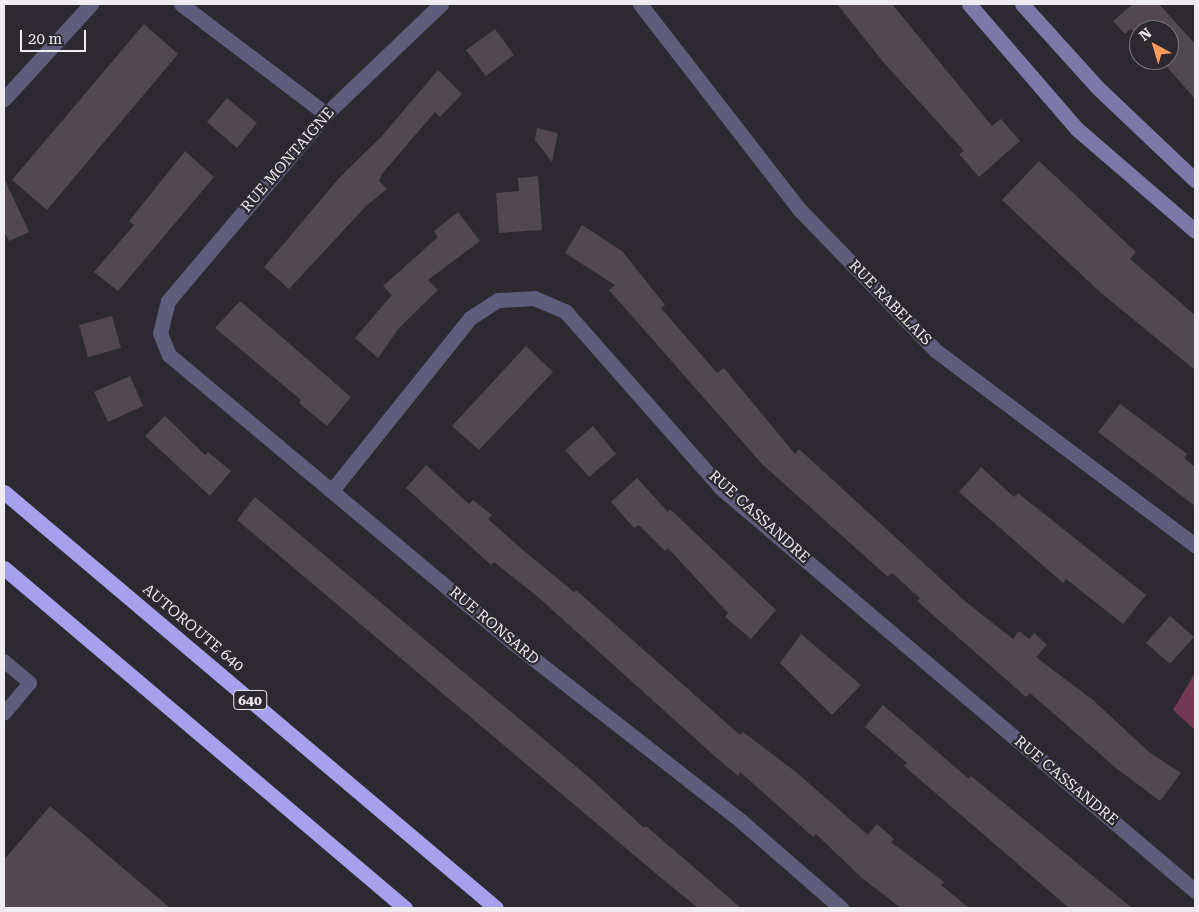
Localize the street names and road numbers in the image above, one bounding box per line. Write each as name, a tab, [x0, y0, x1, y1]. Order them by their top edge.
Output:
street label: RUE MONTAIGNE	[238, 104, 338, 216]
street label: RUE RABELAIS	[845, 257, 935, 349]
street label: RUE CASSANDRE	[705, 467, 813, 567]
street label: AUTOROUTE 640	[139, 580, 247, 676]
street label: RUE RONSARD	[445, 583, 543, 669]
road number: 640	[232, 688, 268, 712]
street label: RUE CASSANDRE	[1011, 732, 1121, 830]

